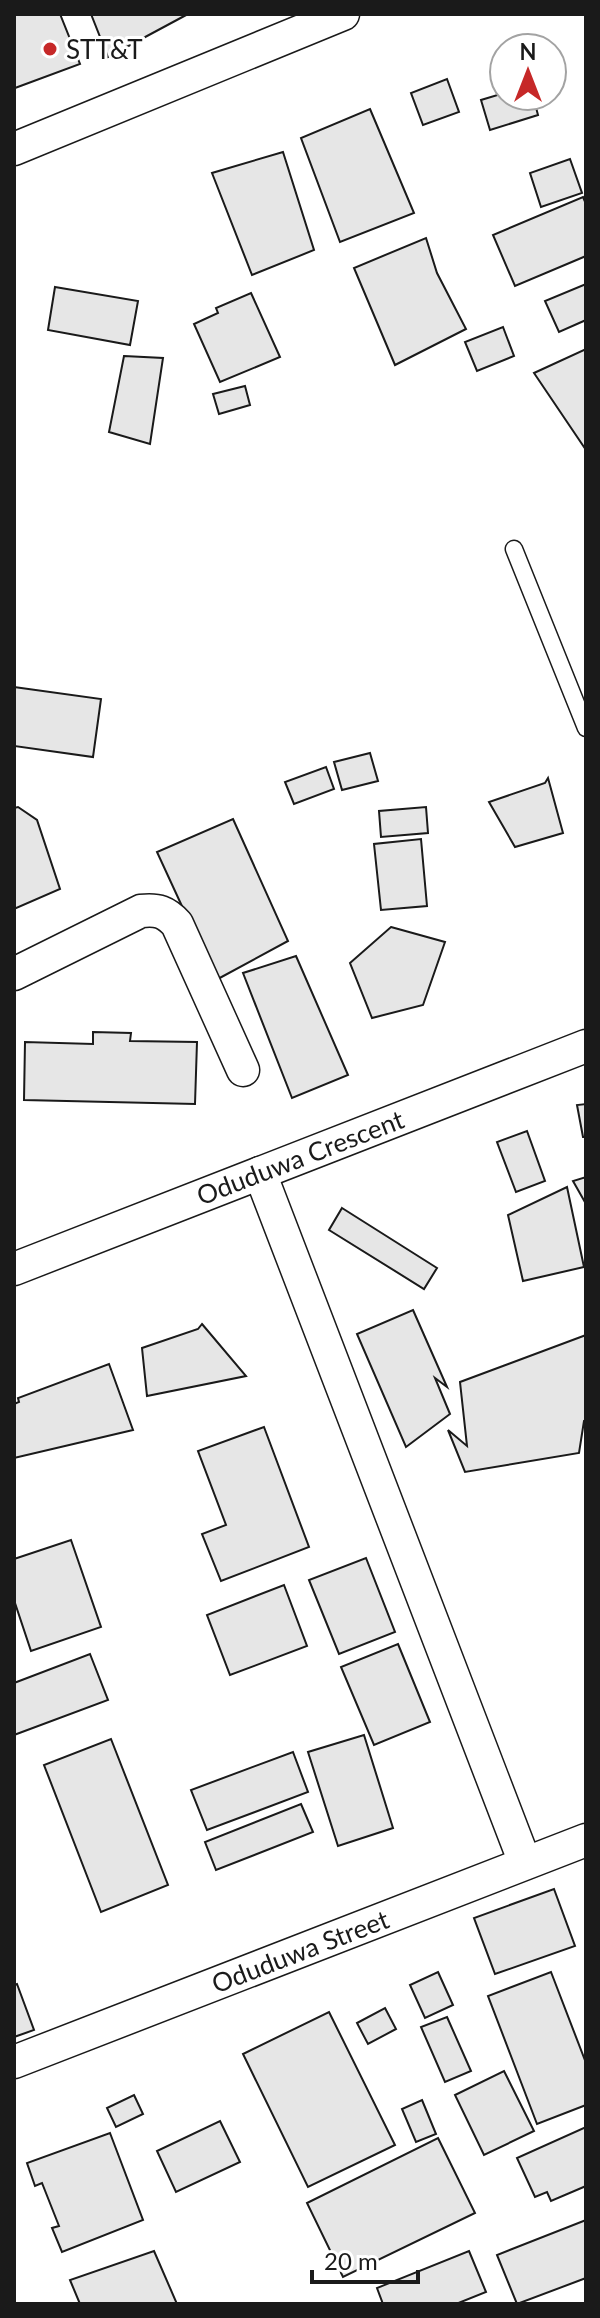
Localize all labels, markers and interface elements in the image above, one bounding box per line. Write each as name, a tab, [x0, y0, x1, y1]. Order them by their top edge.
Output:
north arrow	[488, 32, 568, 112]
place label: STT&T	[66, 33, 143, 65]
text: N	[520, 38, 536, 65]
marker: STT&T	[41, 40, 59, 58]
street label: Oduduwa Crescent	[192, 1103, 409, 1211]
street label: Oduduwa Street	[207, 1902, 394, 1999]
scale bar	[312, 2234, 418, 2284]
text: 20 m	[324, 2246, 378, 2275]

